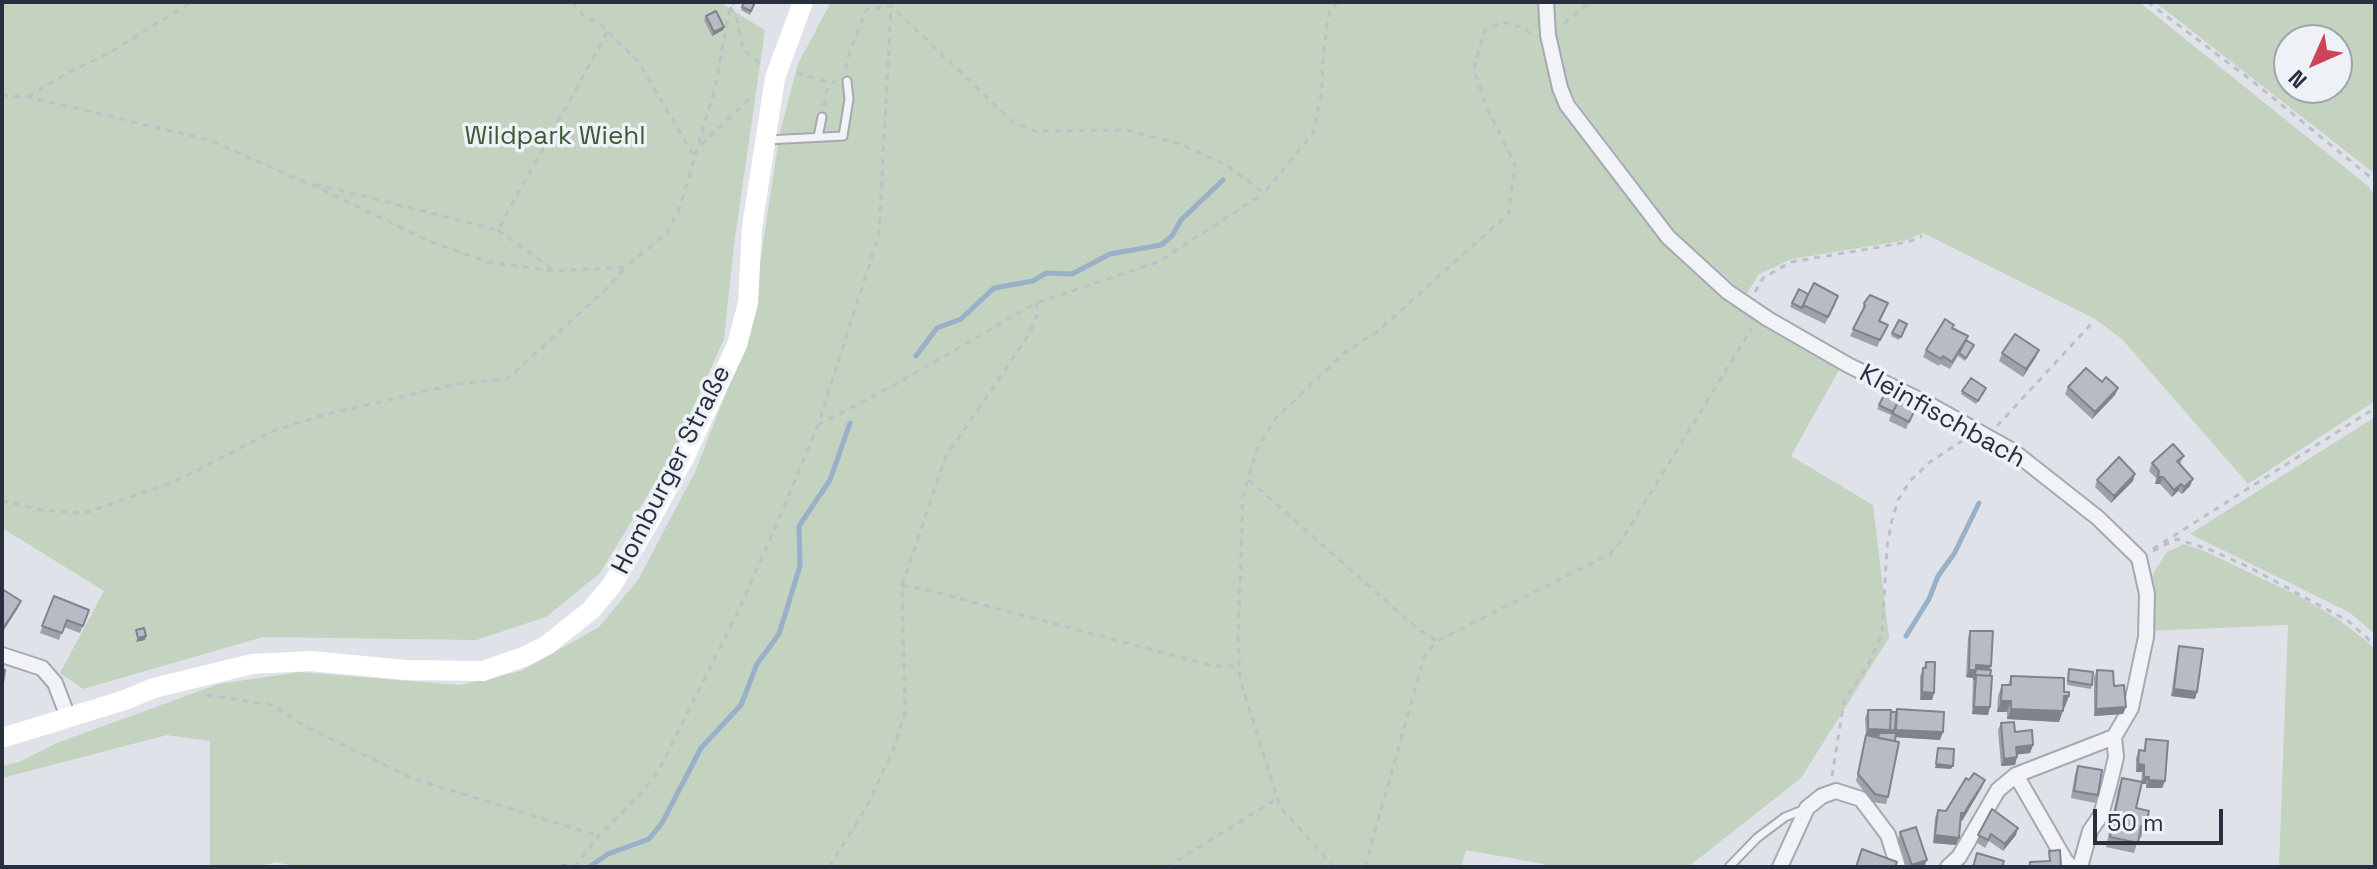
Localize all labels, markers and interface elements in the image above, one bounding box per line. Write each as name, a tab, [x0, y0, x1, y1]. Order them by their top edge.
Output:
north arrow	[2273, 24, 2353, 104]
text: N	[2282, 64, 2313, 95]
park label: Wildpark Wiehl	[464, 121, 646, 153]
street label: Kleinfischbach	[1854, 359, 2030, 475]
street label: Homburger Straße	[606, 360, 738, 580]
scale bar	[2097, 793, 2227, 843]
text: 50 m	[2107, 807, 2164, 838]

